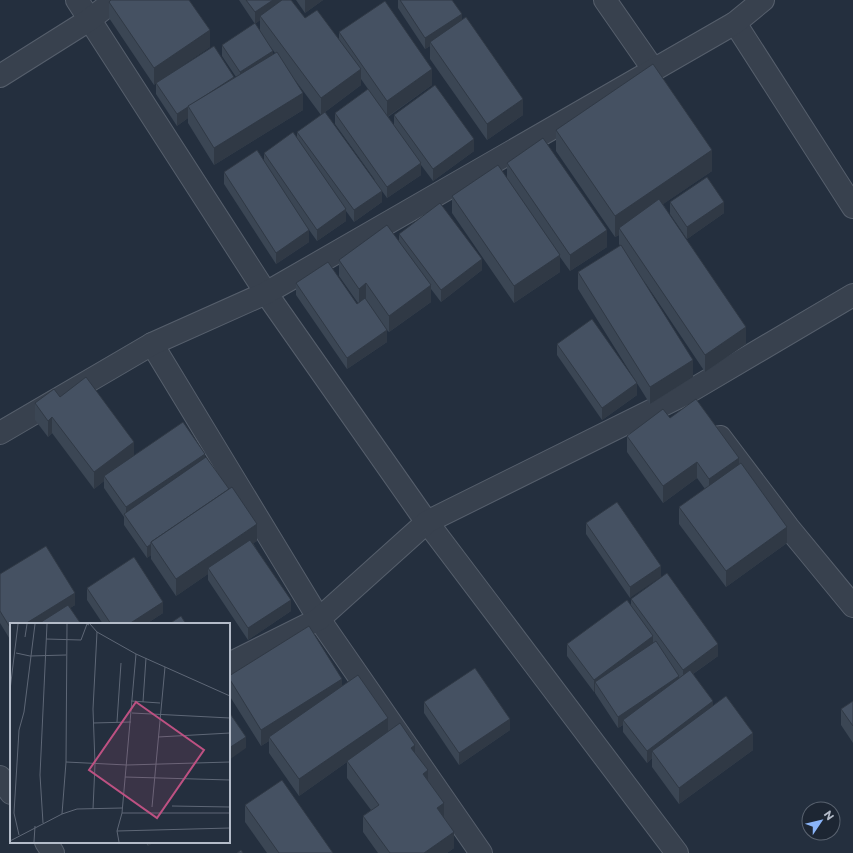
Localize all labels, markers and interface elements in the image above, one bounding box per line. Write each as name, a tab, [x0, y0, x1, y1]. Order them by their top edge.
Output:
inset map	[10, 623, 230, 843]
north arrow	[801, 801, 841, 841]
text: N	[821, 808, 837, 823]

